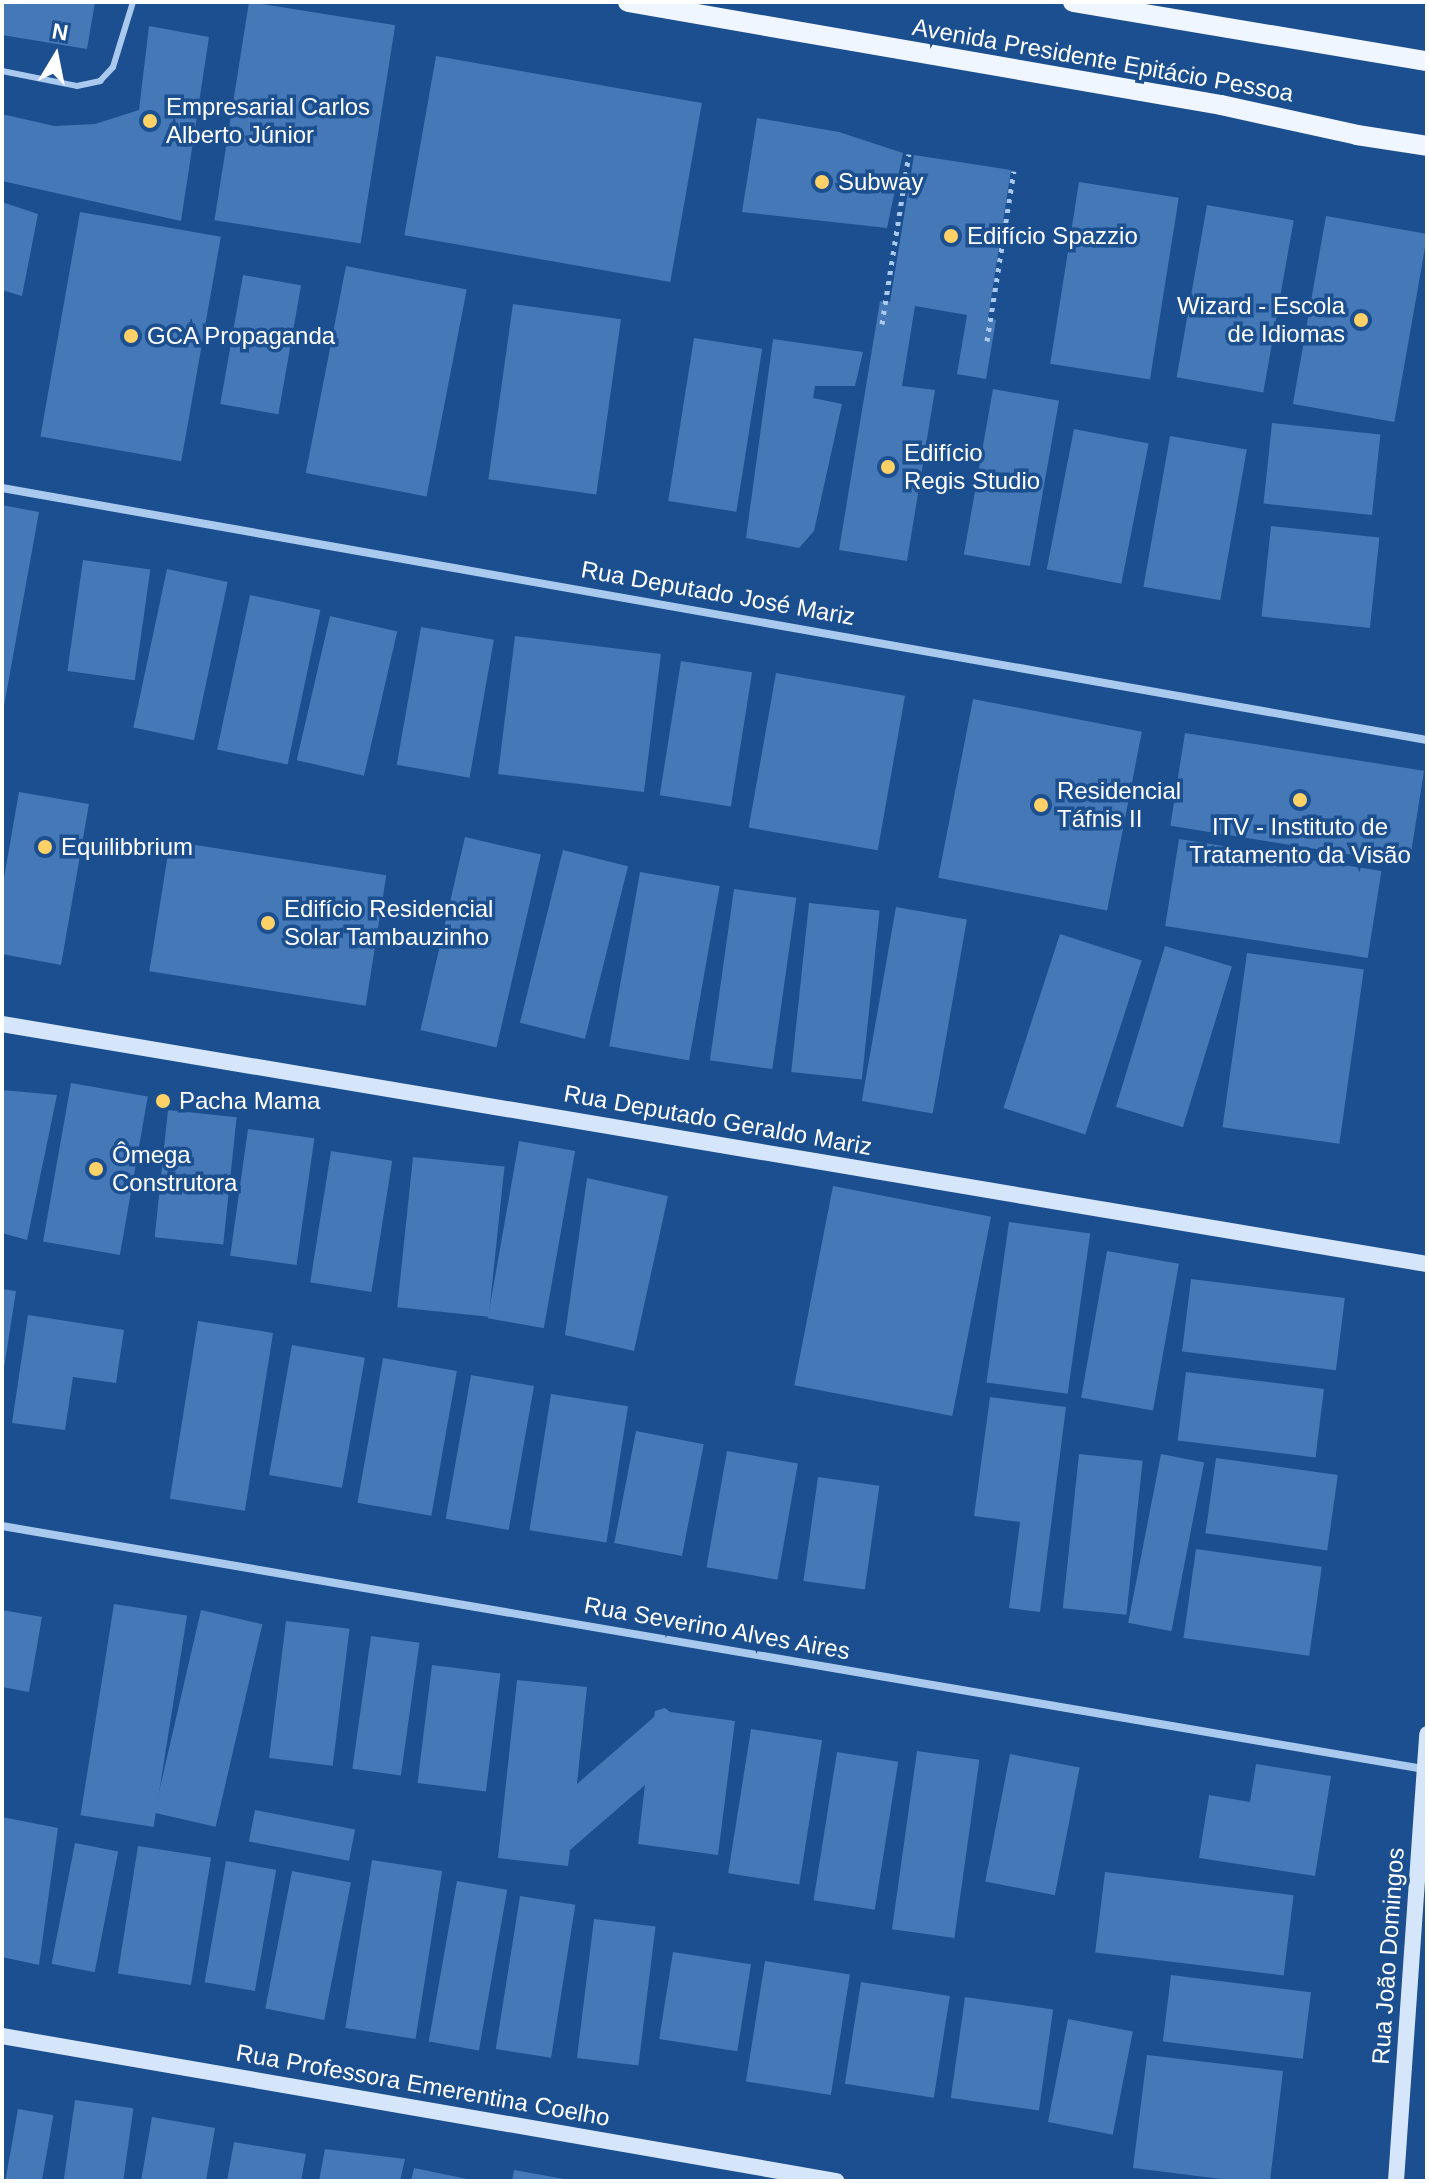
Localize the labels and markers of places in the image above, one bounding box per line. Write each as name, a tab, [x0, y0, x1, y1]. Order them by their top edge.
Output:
place label: Empresarial Carlos Alberto Júnior	[166, 93, 370, 149]
marker: Empresarial Carlos Alberto Júnior	[141, 112, 159, 130]
place label: Subway	[838, 168, 923, 196]
marker: Subway	[813, 173, 831, 191]
place label: Edifício Spazzio	[967, 222, 1138, 250]
marker: Edifício Spazzio	[942, 227, 960, 245]
place label: Wizard - Escola de Idiomas	[1177, 292, 1345, 348]
marker: Wizard - Escola de Idiomas	[1352, 311, 1370, 329]
place label: GCA Propaganda	[147, 322, 336, 350]
marker: GCA Propaganda	[122, 327, 140, 345]
place label: Edifício Regis Studio	[904, 439, 1040, 495]
marker: Edifício Regis Studio	[879, 458, 897, 476]
place label: Residencial Táfnis II	[1057, 777, 1181, 833]
marker: ITV - Instituto de Tratamento da Visão	[1291, 791, 1309, 809]
marker: Residencial Táfnis II	[1032, 796, 1050, 814]
place label: ITV - Instituto de Tratamento da Visão	[1189, 813, 1411, 869]
place label: Equilibbrium	[61, 833, 193, 861]
marker: Equilibbrium	[36, 838, 54, 856]
place label: Edifício Residencial Solar Tambauzinho	[284, 895, 493, 951]
marker: Edifício Residencial Solar Tambauzinho	[259, 914, 277, 932]
place label: Pacha Mama	[179, 1087, 320, 1115]
marker: Pacha Mama	[154, 1092, 172, 1110]
place label: Ômega Construtora	[112, 1141, 237, 1197]
marker: Ômega Construtora	[87, 1160, 105, 1178]

